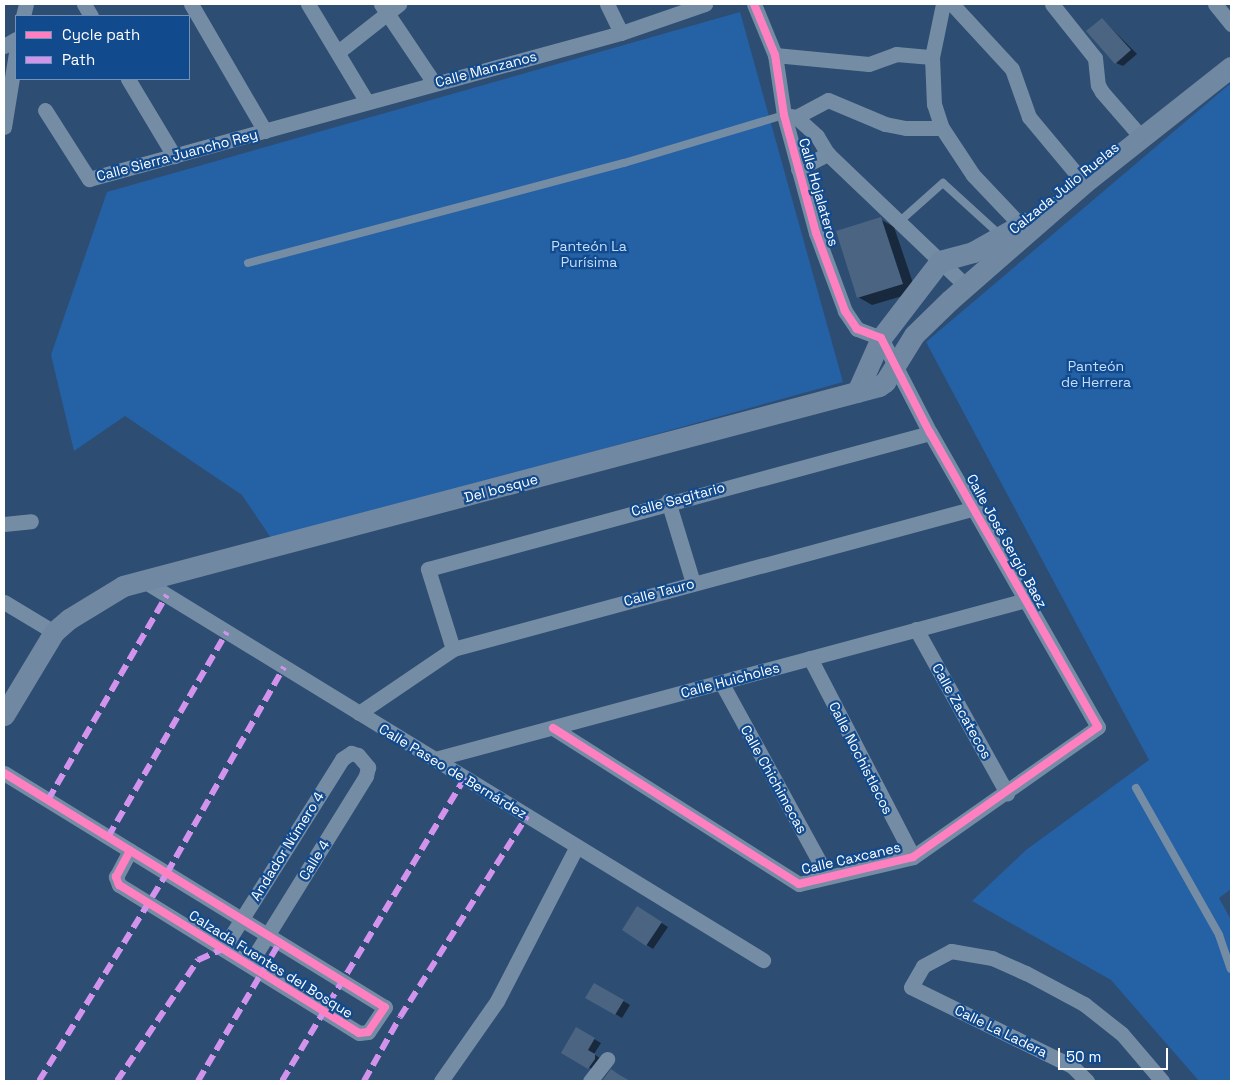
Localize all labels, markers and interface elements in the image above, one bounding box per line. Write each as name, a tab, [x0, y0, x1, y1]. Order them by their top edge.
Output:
legend	[15, 15, 190, 80]
text: Cycle path	[62, 25, 140, 44]
street label: Calle Manzanos	[433, 47, 539, 91]
text: Path	[62, 50, 95, 69]
street label: Calle Sierra Juancho Rey	[95, 125, 259, 185]
street label: Calle Hojalateros	[796, 136, 842, 248]
street label: Calzada Julio Ruelas	[1006, 139, 1122, 237]
park label: Panteón La Purísima	[551, 238, 627, 270]
park label: Panteón de Herrera	[1061, 358, 1131, 391]
street label: Del bosque	[462, 470, 540, 506]
street label: Calle José Sergio Baez	[963, 471, 1051, 611]
street label: Calle Sagitario	[629, 478, 727, 520]
street label: Calle Tauro	[622, 574, 696, 610]
street label: Calle Huicholes	[679, 659, 781, 701]
street label: Calle Zacatecos	[929, 660, 995, 762]
street label: Calle Nochistlecos	[825, 699, 897, 817]
street label: Calle Paseo de Bernárdez	[376, 720, 530, 822]
street label: Calle Chichimecas	[737, 722, 811, 836]
street label: Andador Número 4	[247, 789, 327, 903]
street label: Calle 4	[295, 837, 333, 883]
street label: Calle Caxcanes	[800, 838, 902, 878]
street label: Calzada Fuentes del Bosque	[186, 907, 356, 1021]
street label: Calle La Ladera	[952, 1001, 1050, 1061]
scale bar	[1060, 1038, 1170, 1070]
text: 50 m	[1066, 1047, 1101, 1066]

